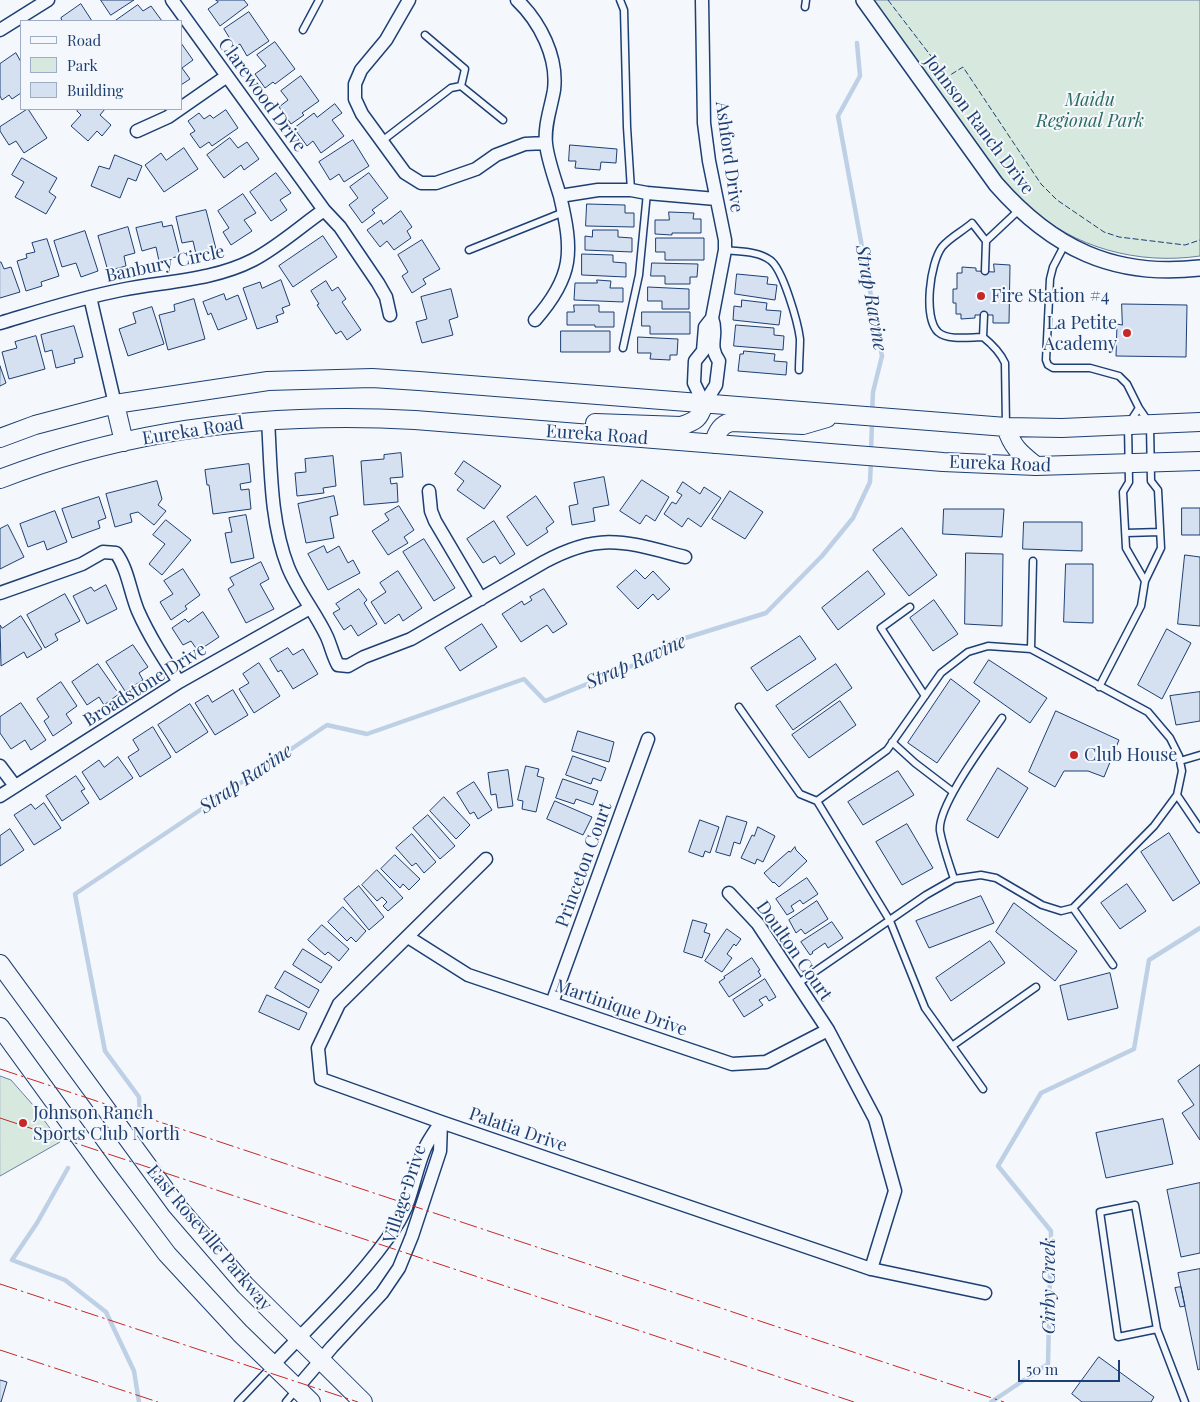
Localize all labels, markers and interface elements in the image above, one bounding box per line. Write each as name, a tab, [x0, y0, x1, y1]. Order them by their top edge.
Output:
legend	[20, 20, 182, 110]
text: Road	[67, 30, 101, 50]
street label: Clarewood Drive	[213, 34, 311, 156]
street label: Johnson Ranch Drive	[920, 51, 1038, 199]
text: Park	[67, 55, 98, 75]
text: Building	[67, 80, 123, 100]
park label: Maidu Regional Park	[1036, 89, 1144, 132]
street label: Ashford Drive	[711, 100, 747, 214]
street label: Banbury Circle	[103, 241, 227, 287]
water label: Strap Ravine	[850, 243, 892, 353]
place label: Fire Station #4	[991, 285, 1110, 307]
marker: Fire Station #4	[975, 290, 987, 302]
place label: La Petite Academy	[1043, 312, 1117, 354]
marker: La Petite Academy	[1121, 327, 1133, 339]
street label: Eureka Road	[141, 412, 245, 450]
street label: Eureka Road	[545, 421, 649, 449]
street label: Eureka Road	[949, 451, 1051, 477]
water label: Strap Ravine	[582, 630, 690, 694]
street label: Broadstone Drive	[80, 639, 210, 731]
water label: Strap Ravine	[195, 740, 297, 818]
place label: Club House	[1084, 744, 1177, 766]
marker: Club House	[1068, 749, 1080, 761]
street label: Princeton Court	[551, 800, 617, 930]
street label: Doulton Court	[752, 897, 836, 1005]
street label: Martinique Drive	[552, 975, 690, 1041]
place label: Johnson Ranch Sports Club North	[33, 1102, 180, 1144]
street label: Palatia Drive	[466, 1103, 570, 1157]
marker: Johnson Ranch Sports Club North	[17, 1117, 29, 1129]
street label: Village Drive	[379, 1142, 431, 1246]
street label: East Roseville Parkway	[142, 1161, 276, 1315]
water label: Cirby Creek	[1038, 1238, 1060, 1334]
scale bar	[1020, 1350, 1122, 1382]
text: 50 m	[1026, 1359, 1058, 1379]

